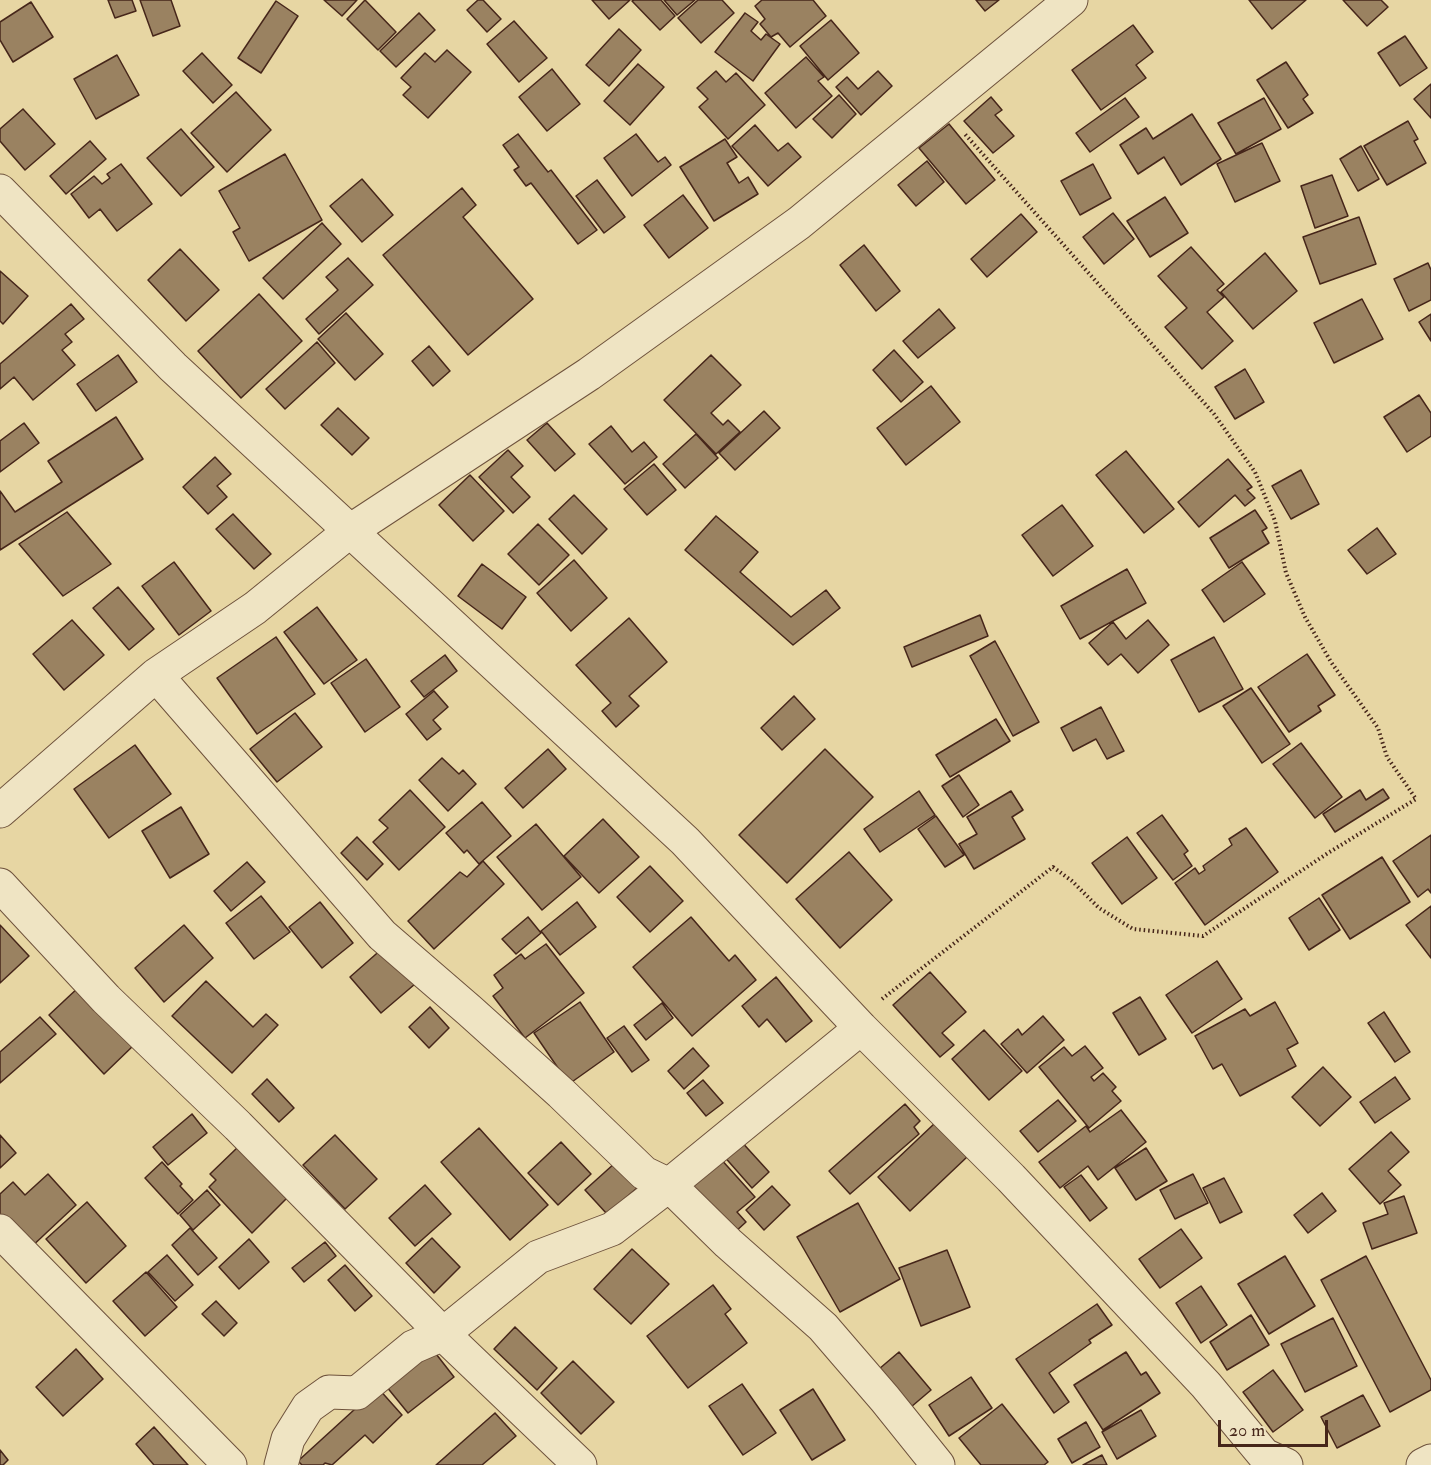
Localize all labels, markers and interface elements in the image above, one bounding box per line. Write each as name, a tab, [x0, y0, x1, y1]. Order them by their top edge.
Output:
scale bar	[1221, 1408, 1330, 1446]
text: 20 m	[1229, 1419, 1265, 1442]

